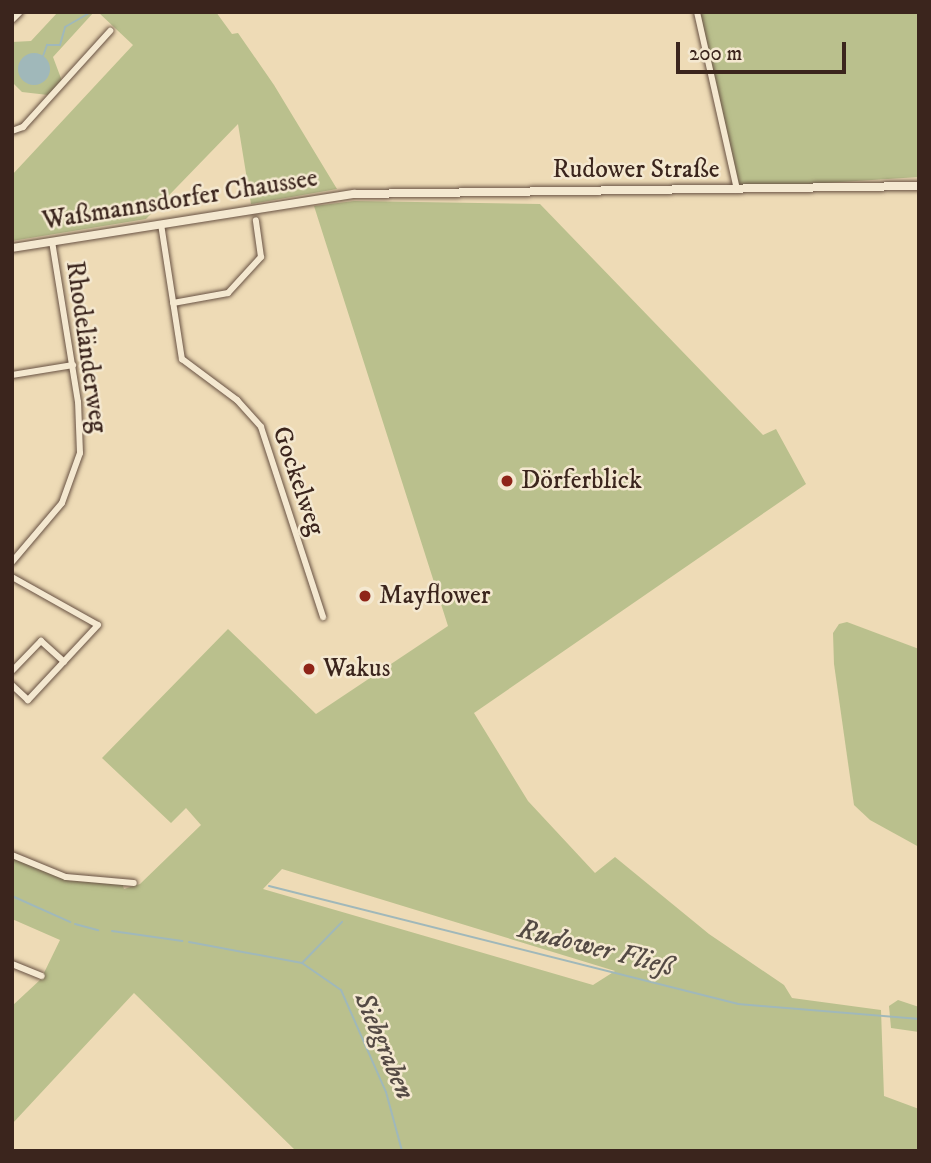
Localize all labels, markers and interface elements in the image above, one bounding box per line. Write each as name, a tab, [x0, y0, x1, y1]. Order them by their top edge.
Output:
scale bar	[679, 28, 849, 72]
text: 200 m	[689, 41, 742, 67]
street label: Rudower Straße	[552, 154, 720, 186]
street label: Waßmannsdorfer Chaussee	[40, 163, 320, 237]
street label: Rhodeländerweg	[58, 259, 114, 435]
street label: Gockelweg	[265, 422, 331, 540]
place label: Dörferblick	[521, 465, 642, 497]
marker: Dörferblick	[499, 473, 515, 489]
place label: Mayflower	[379, 580, 490, 612]
marker: Mayflower	[357, 588, 373, 604]
place label: Wakus	[323, 653, 390, 685]
marker: Wakus	[301, 661, 317, 677]
water label: Rudower Fließ	[514, 912, 678, 984]
water label: Siebgraben	[346, 987, 422, 1105]

